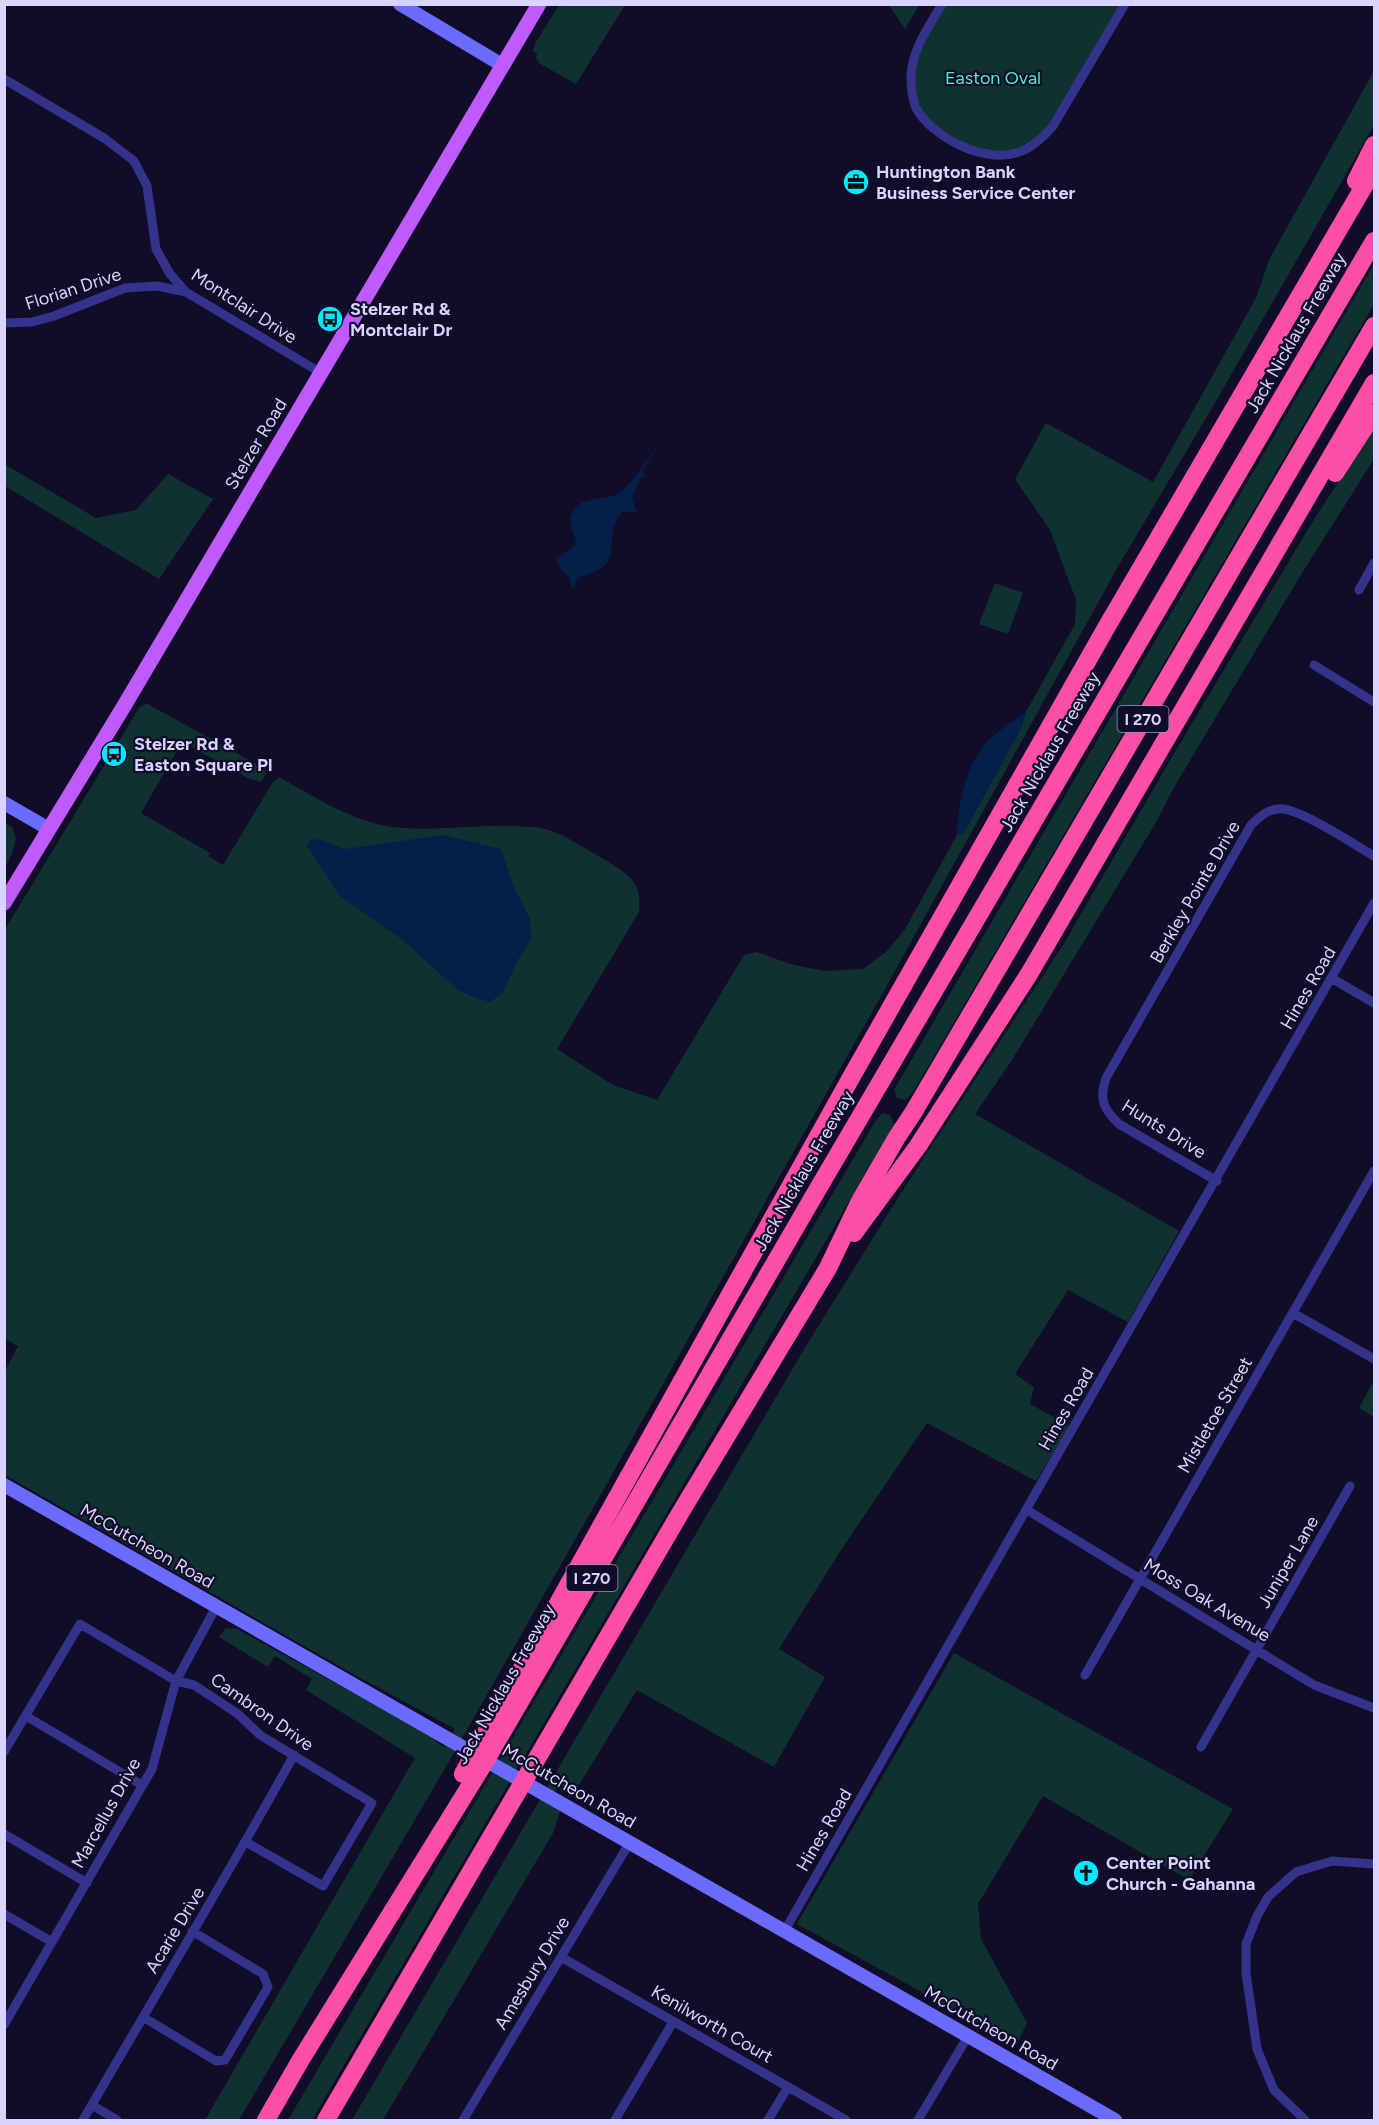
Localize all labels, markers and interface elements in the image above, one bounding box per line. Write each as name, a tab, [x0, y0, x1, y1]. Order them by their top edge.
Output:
park label: Easton Oval	[945, 67, 1041, 89]
place label: Huntington Bank Business Service Center	[876, 161, 1075, 204]
office icon: Huntington Bank Business Service Center	[841, 167, 871, 197]
street label: Jack Nicklaus Freeway	[1241, 248, 1351, 417]
street label: Florian Drive	[22, 263, 124, 315]
street label: Montclair Drive	[187, 264, 301, 348]
place label: Stelzer Rd & Montclair Dr	[350, 298, 452, 341]
bus stop icon: Stelzer Rd & Montclair Dr	[315, 304, 345, 334]
street label: Stelzer Road	[220, 395, 292, 493]
street label: Jack Nicklaus Freeway	[995, 667, 1105, 836]
road number: I 270	[1118, 706, 1168, 732]
place label: Stelzer Rd & Easton Square Pl	[134, 733, 272, 776]
bus stop icon: Stelzer Rd & Easton Square Pl	[99, 739, 129, 769]
street label: Berkley Pointe Drive	[1145, 817, 1245, 967]
street label: Hines Road	[1276, 943, 1340, 1033]
street label: Jack Nicklaus Freeway	[749, 1086, 859, 1255]
street label: Hunts Drive	[1118, 1095, 1210, 1164]
street label: Mistletoe Street	[1173, 1353, 1257, 1477]
street label: Hines Road	[1034, 1364, 1098, 1454]
street label: McCutcheon Road	[76, 1499, 218, 1593]
street label: Juniper Lane	[1253, 1512, 1323, 1612]
street label: Moss Oak Avenue	[1140, 1553, 1275, 1647]
road number: I 270	[566, 1565, 618, 1591]
street label: Jack Nicklaus Freeway	[450, 1599, 560, 1768]
street label: Cambron Drive	[206, 1668, 318, 1756]
street label: McCutcheon Road	[498, 1739, 640, 1833]
street label: Marcellus Drive	[67, 1754, 145, 1872]
street label: Hines Road	[792, 1785, 856, 1875]
place label: Center Point Church - Gahanna	[1106, 1852, 1255, 1895]
church icon: Center Point Church - Gahanna	[1071, 1858, 1101, 1888]
street label: Acarie Drive	[141, 1883, 210, 1977]
street label: Amesbury Drive	[490, 1912, 574, 2033]
street label: Kenilworth Court	[647, 1980, 777, 2068]
street label: McCutcheon Road	[920, 1981, 1062, 2075]

